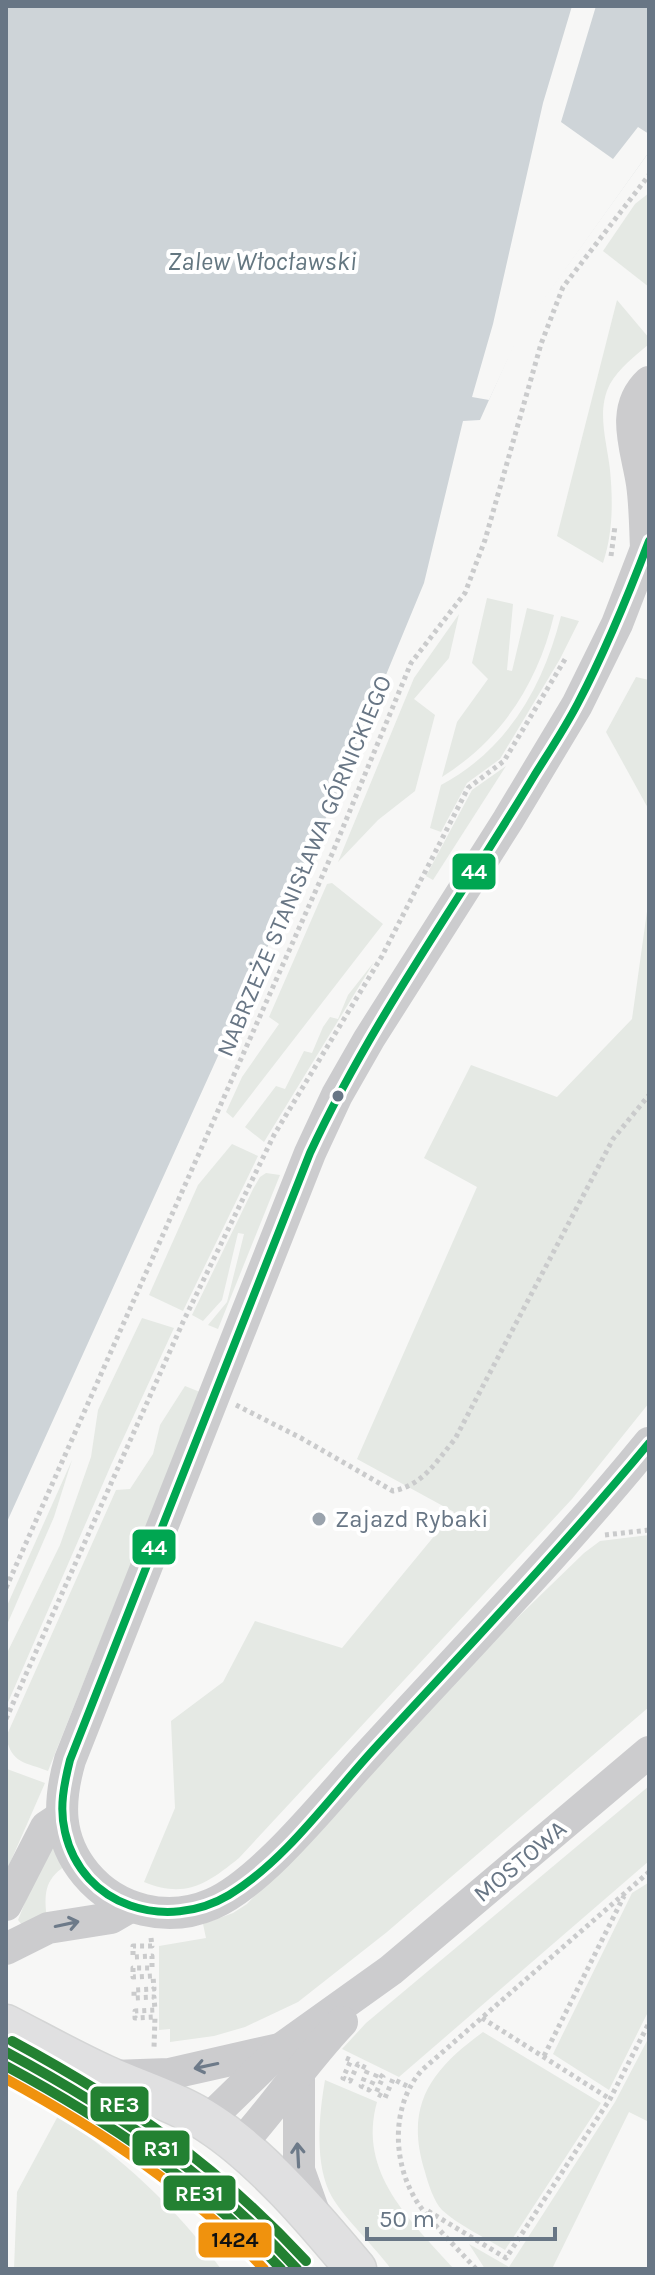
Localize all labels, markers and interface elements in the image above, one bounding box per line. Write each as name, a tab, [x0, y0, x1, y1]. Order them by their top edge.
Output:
water label: Zalew Włocławski	[167, 246, 357, 277]
street label: NABRZEŻE STANISŁAWA GÓRNICKIEGO	[211, 671, 397, 1061]
line badge: 44	[451, 852, 497, 891]
text: 44	[461, 859, 487, 885]
unlabelled marker	[330, 1088, 346, 1104]
place label: Zajazd Rybaki	[335, 1505, 488, 1533]
marker: Zajazd Rybaki	[310, 1510, 328, 1528]
line badge: 44	[131, 1528, 177, 1566]
text: 44	[141, 1535, 167, 1561]
street label: MOSTOWA	[468, 1814, 572, 1908]
one-way arrow	[54, 1916, 79, 1931]
one-way arrow	[194, 2059, 220, 2074]
line badge: RE3	[89, 2085, 150, 2123]
text: RE3	[99, 2092, 139, 2118]
line badge: R31	[131, 2129, 191, 2167]
text: R31	[143, 2136, 179, 2162]
one-way arrow	[291, 2142, 306, 2169]
line badge: RE31	[162, 2174, 237, 2212]
text: RE31	[175, 2181, 223, 2207]
scale bar	[367, 2191, 555, 2241]
text: 50 m	[379, 2205, 435, 2233]
line badge: 1424	[197, 2221, 273, 2259]
text: 1424	[211, 2227, 259, 2253]

